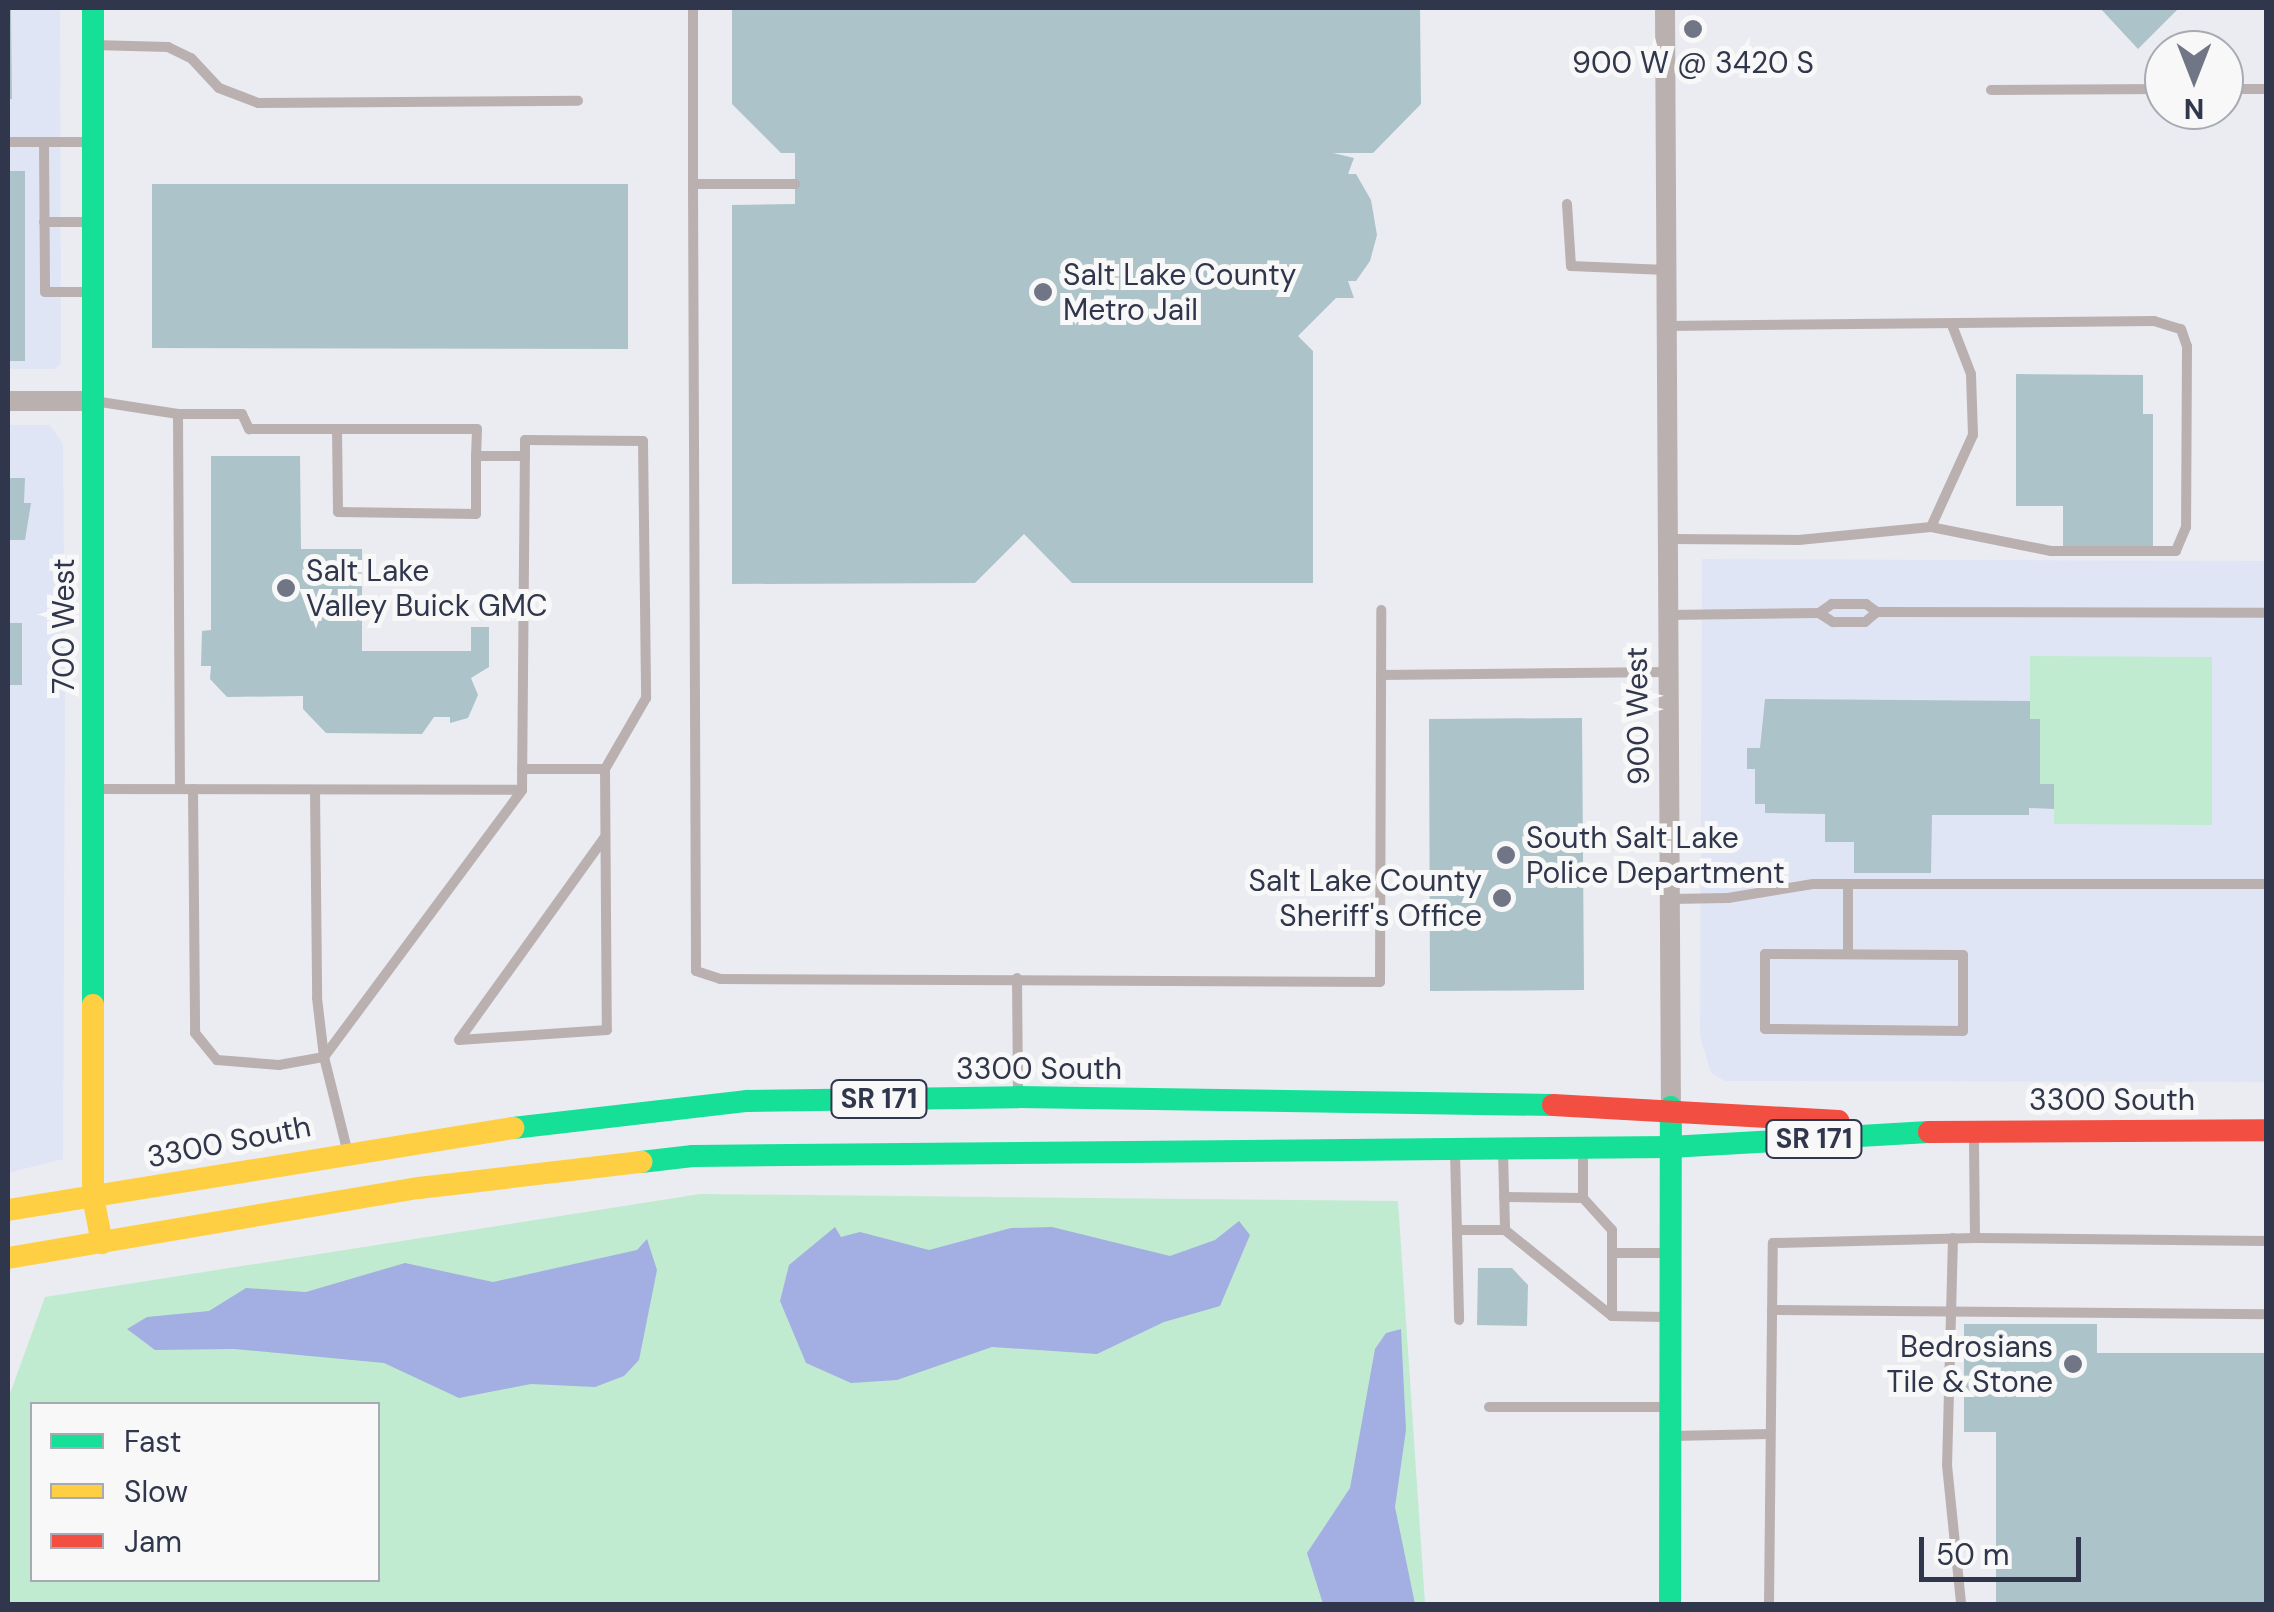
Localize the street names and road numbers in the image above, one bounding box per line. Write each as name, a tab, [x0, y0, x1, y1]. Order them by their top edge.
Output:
street label: 700 West	[46, 558, 82, 694]
street label: 900 West	[1619, 646, 1657, 786]
street label: 3300 South	[956, 1051, 1122, 1087]
road number: SR 171	[829, 1076, 929, 1122]
street label: 3300 South	[2029, 1082, 2195, 1118]
street label: 3300 South	[144, 1109, 314, 1175]
road number: SR 171	[1764, 1116, 1864, 1162]

